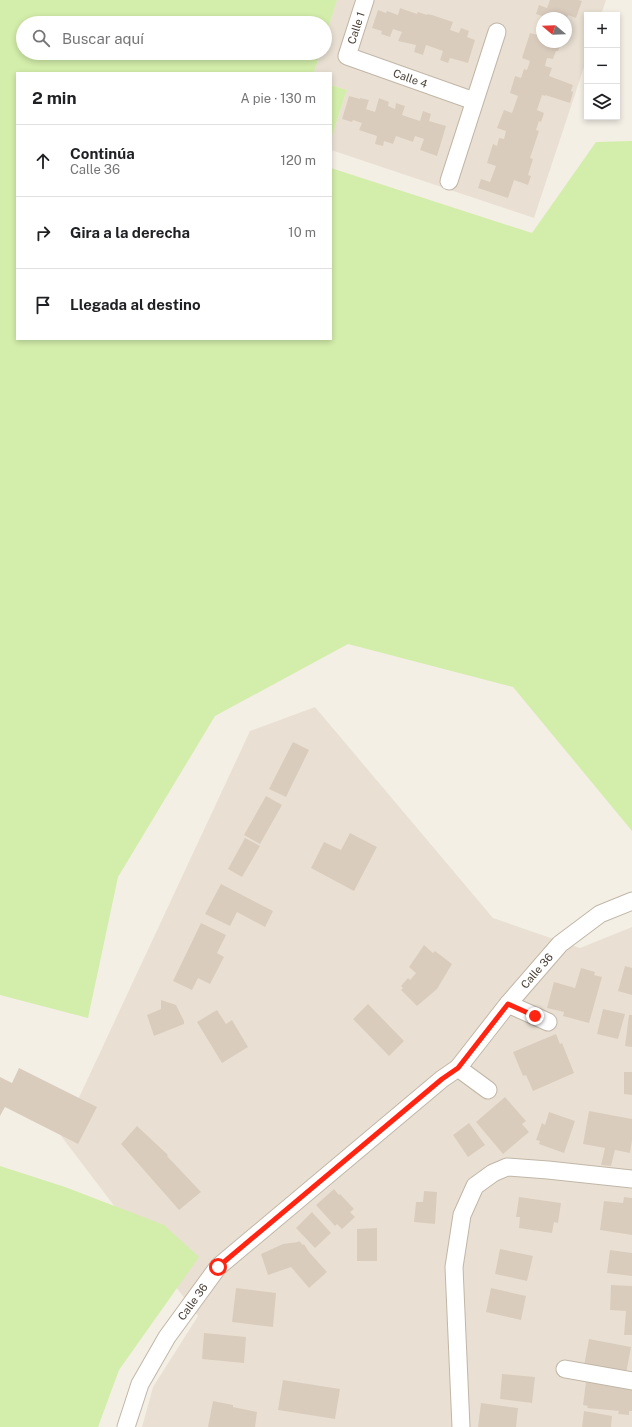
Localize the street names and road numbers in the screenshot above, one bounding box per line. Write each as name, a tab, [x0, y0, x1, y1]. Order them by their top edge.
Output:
street label: Calle 1	[345, 10, 367, 46]
street label: Calle 4	[392, 67, 429, 90]
street label: Calle 36	[518, 951, 555, 991]
street label: Calle 36	[175, 1281, 210, 1322]

